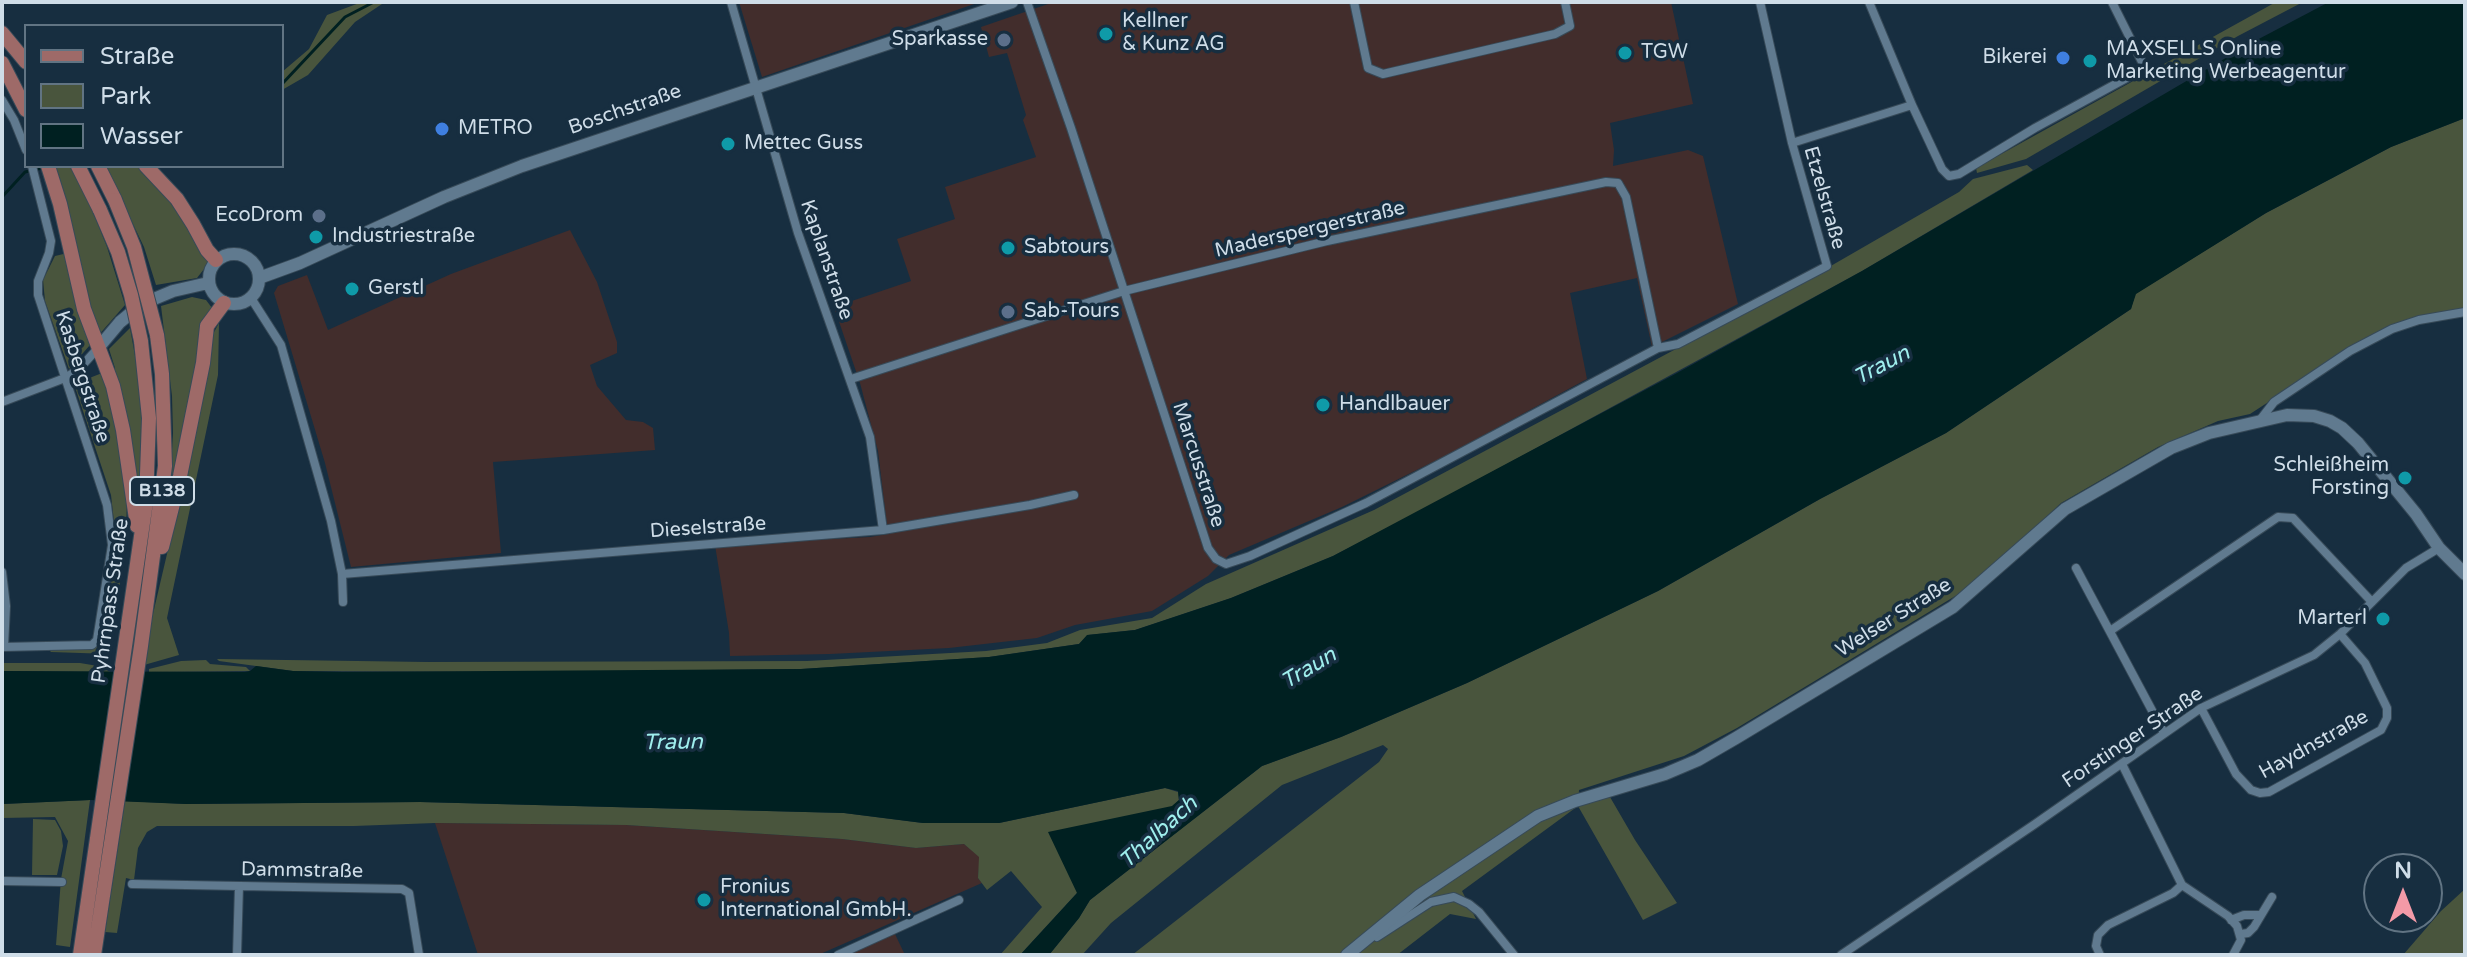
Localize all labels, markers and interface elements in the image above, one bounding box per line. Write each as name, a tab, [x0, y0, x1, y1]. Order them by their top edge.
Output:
place label: Kellner & Kunz AG	[1122, 10, 1225, 57]
legend	[24, 24, 284, 168]
marker: Kellner & Kunz AG	[1097, 25, 1115, 43]
place label: Sparkasse	[892, 28, 988, 52]
marker: Sparkasse	[995, 31, 1013, 49]
place label: MAXSELLS Online Marketing Werbeagentur	[2106, 38, 2346, 85]
place label: TGW	[1641, 41, 1688, 65]
text: Straße	[100, 42, 174, 71]
marker: TGW	[1616, 44, 1634, 62]
place label: Bikerei	[1983, 46, 2047, 70]
marker: Bikerei	[2054, 49, 2072, 67]
marker: MAXSELLS Online Marketing Werbeagentur	[2081, 52, 2099, 70]
street label: Boschstraße	[565, 79, 685, 141]
text: Park	[100, 82, 151, 111]
place label: METRO	[458, 117, 533, 141]
marker: METRO	[433, 120, 451, 138]
text: Wasser	[100, 122, 183, 151]
place label: Mettec Guss	[744, 132, 863, 156]
marker: Mettec Guss	[719, 135, 737, 153]
street label: Etzelstraße	[1798, 144, 1850, 252]
street label: Maderspergerstraße	[1213, 196, 1407, 264]
street label: Kaplanstraße	[794, 197, 858, 323]
place label: EcoDrom	[215, 204, 303, 228]
marker: EcoDrom	[310, 207, 328, 225]
place label: Industriestraße	[332, 225, 475, 249]
marker: Industriestraße	[307, 228, 325, 246]
place label: Sabtours	[1024, 236, 1109, 260]
marker: Sabtours	[999, 239, 1017, 257]
place label: Gerstl	[368, 277, 424, 301]
marker: Gerstl	[343, 280, 361, 298]
place label: Sab-Tours	[1024, 300, 1120, 324]
marker: Sab-Tours	[999, 303, 1017, 321]
street label: Kasbergstraße	[49, 308, 115, 446]
water label: Traun	[1850, 340, 1914, 392]
place label: Handlbauer	[1339, 393, 1450, 417]
marker: Handlbauer	[1314, 396, 1332, 414]
street label: Marcusstraße	[1167, 400, 1229, 530]
place label: Schleißheim Forsting	[2274, 454, 2389, 501]
marker: Schleißheim Forsting	[2396, 469, 2414, 487]
road number: B138	[130, 477, 194, 505]
street label: Dieselstraße	[649, 512, 767, 544]
street label: Pyhrnpass Straße	[88, 517, 134, 685]
street label: Welser Straße	[1832, 573, 1956, 663]
place label: Marterl	[2297, 607, 2367, 631]
marker: Marterl	[2374, 610, 2392, 628]
water label: Traun	[1277, 642, 1341, 696]
street label: Forstinger Straße	[2058, 682, 2208, 794]
street label: Haydnstraße	[2255, 705, 2373, 785]
water label: Traun	[643, 729, 703, 757]
water label: Thalbach	[1115, 791, 1203, 875]
north arrow	[2363, 853, 2443, 933]
street label: Dammstraße	[241, 858, 363, 884]
text: N	[2394, 858, 2412, 884]
place label: Fronius International GmbH.	[720, 876, 912, 923]
marker: Fronius International GmbH.	[695, 891, 713, 909]

